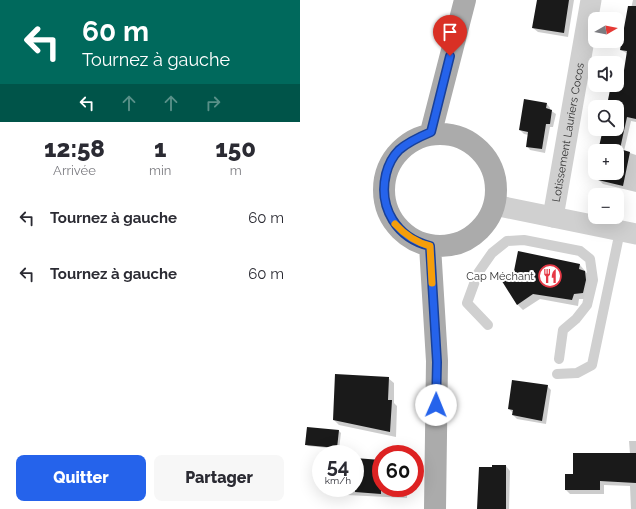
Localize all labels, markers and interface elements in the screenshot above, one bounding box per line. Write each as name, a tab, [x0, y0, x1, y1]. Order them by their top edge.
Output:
north arrow	[588, 12, 624, 48]
map controls	[588, 12, 624, 224]
text: 60 m	[82, 15, 149, 48]
pin	[433, 15, 467, 56]
icon: left	[16, 16, 68, 68]
icon: arrive	[439, 21, 461, 43]
text: Tournez à gauche	[82, 49, 230, 70]
button: sound	[588, 56, 624, 92]
street label: Lotissement Lauriers Cocos	[549, 62, 586, 203]
icon: left	[76, 92, 98, 114]
icon: ahead	[118, 92, 140, 114]
icon: ahead	[160, 92, 182, 114]
icon: right	[202, 92, 224, 114]
button: search	[588, 100, 624, 136]
text: 12:58	[44, 134, 105, 163]
text: 1	[154, 134, 166, 163]
text: 150	[215, 134, 256, 163]
button: +	[588, 144, 624, 180]
text: Arrivée	[53, 163, 96, 178]
text: min	[149, 163, 171, 178]
text: m	[230, 163, 242, 178]
button: −	[588, 188, 624, 224]
icon: left	[16, 207, 38, 229]
text: Tournez à gauche	[50, 209, 177, 227]
text: 60 m	[248, 209, 284, 227]
icon: left	[16, 263, 38, 285]
restaurant icon: Cap Méchant	[537, 263, 563, 289]
text: Tournez à gauche	[50, 265, 177, 283]
text: 60 m	[248, 265, 284, 283]
place label: Cap Méchant	[466, 270, 534, 283]
position arrow	[415, 384, 457, 426]
speed limit sign: 60	[372, 445, 424, 497]
text: 54	[327, 454, 349, 478]
button: Quitter	[16, 455, 146, 501]
button: Partager	[154, 455, 284, 501]
text: km/h	[325, 475, 351, 486]

